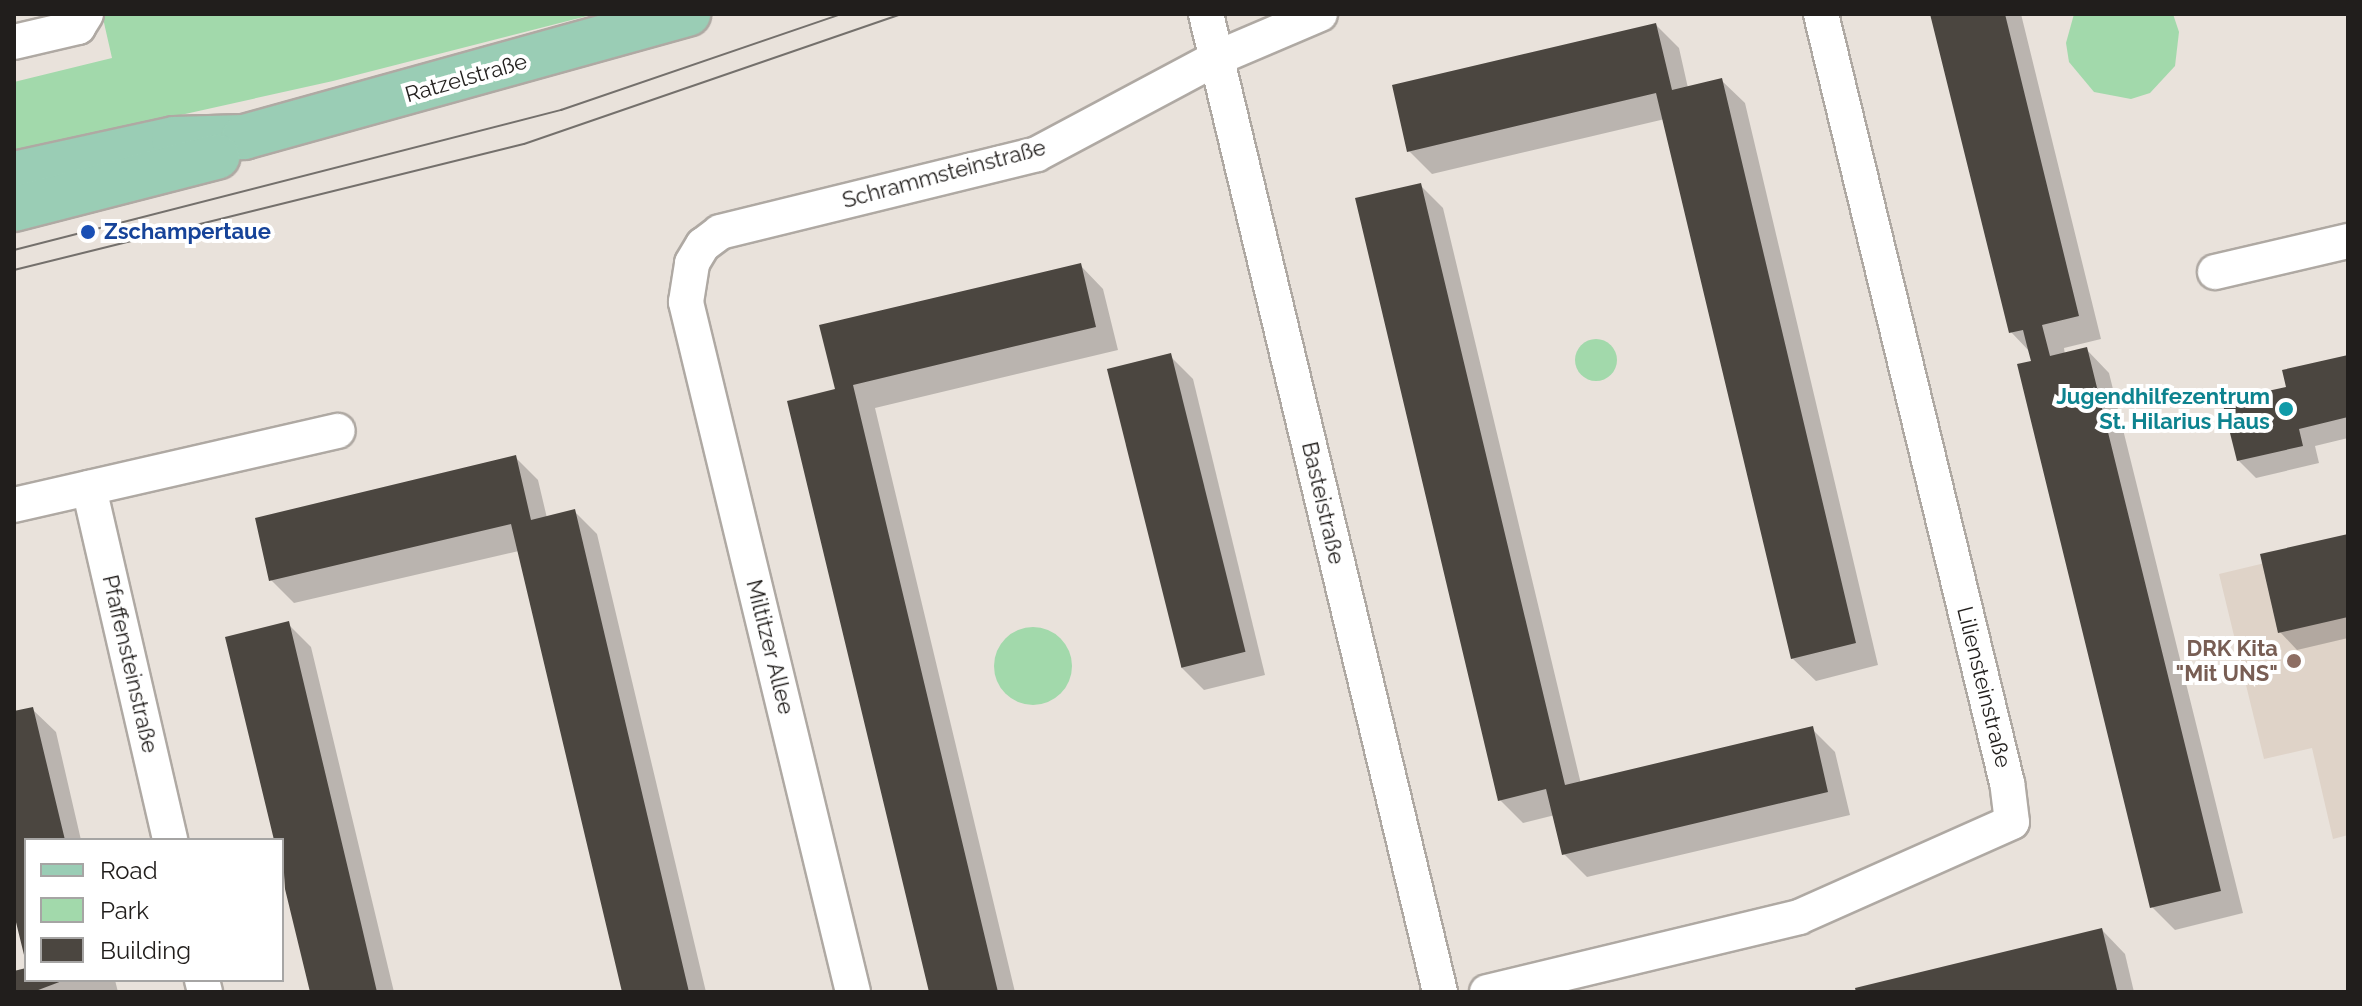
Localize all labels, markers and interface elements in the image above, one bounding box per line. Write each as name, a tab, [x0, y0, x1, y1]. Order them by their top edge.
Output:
street label: Ratzelstraße	[402, 48, 530, 108]
street label: Schrammsteinstraße	[839, 134, 1049, 214]
place label: Zschampertaue	[104, 219, 271, 245]
marker: Zschampertaue	[79, 223, 97, 241]
place label: Jugendhilfezentrum St. Hilarius Haus	[2056, 383, 2270, 434]
marker: Jugendhilfezentrum St. Hilarius Haus	[2277, 400, 2295, 418]
street label: Basteistraße	[1296, 439, 1350, 567]
street label: Pfaffensteinstraße	[97, 572, 163, 756]
street label: Miltitzer Allee	[740, 576, 800, 718]
street label: Liliensteinstraße	[1951, 604, 2017, 770]
place label: DRK Kita "Mit UNS"	[2176, 635, 2278, 686]
marker: DRK Kita "Mit UNS"	[2285, 652, 2303, 670]
legend	[24, 838, 284, 982]
text: Road	[100, 856, 158, 885]
text: Park	[100, 896, 149, 925]
text: Building	[100, 936, 191, 965]

